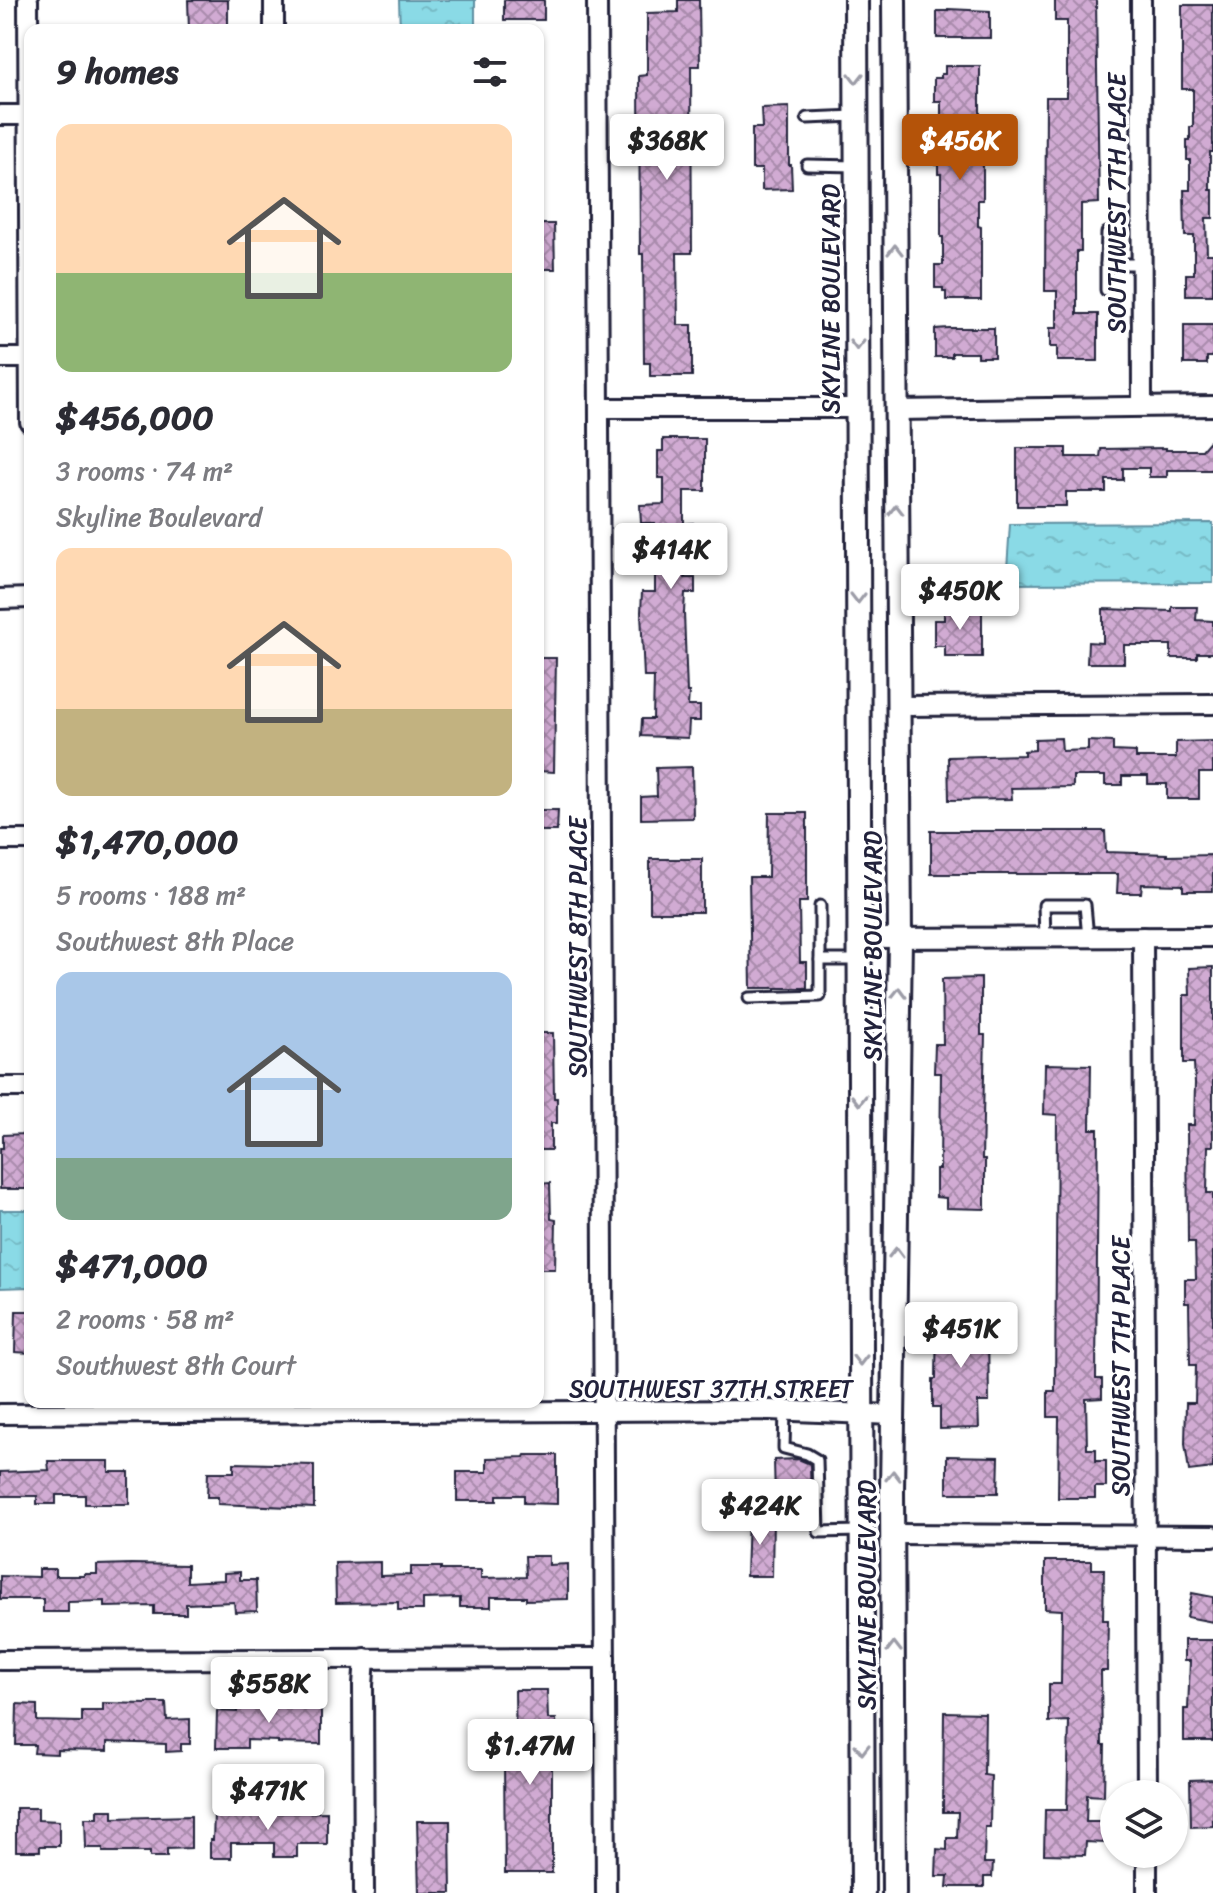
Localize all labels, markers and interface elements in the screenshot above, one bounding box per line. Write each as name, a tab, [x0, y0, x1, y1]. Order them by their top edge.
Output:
text: 9 homes	[56, 42, 178, 102]
icon: filters	[468, 50, 512, 94]
street label: SOUTHWEST 7TH PLACE	[1096, 71, 1138, 333]
one-way arrow	[847, 72, 865, 85]
pin: $368K	[611, 114, 723, 182]
pin: $456K	[904, 114, 1016, 182]
text: $368K	[628, 117, 706, 163]
text: $456K	[920, 117, 1000, 163]
icon: home	[212, 176, 356, 320]
street label: SKYLINE BOULEVARD	[810, 183, 852, 414]
one-way arrow	[886, 243, 904, 256]
one-way arrow	[848, 339, 866, 352]
text: $456,000	[56, 388, 214, 448]
text: 3 rooms · 74 m²	[56, 448, 233, 494]
text: Skyline Boulevard	[56, 494, 262, 540]
one-way arrow	[888, 503, 905, 516]
pin: $414K	[615, 523, 727, 591]
text: $414K	[633, 526, 709, 572]
pin: $450K	[904, 564, 1016, 632]
text: $450K	[919, 567, 1001, 613]
one-way arrow	[849, 592, 867, 605]
icon: home	[212, 600, 356, 744]
text: $1,470,000	[56, 812, 238, 872]
street label: SOUTHWEST 8TH PLACE	[557, 815, 599, 1078]
street label: SKYLINE BOULEVARD	[852, 830, 894, 1061]
text: 5 rooms · 188 m²	[56, 872, 246, 918]
text: Southwest 8th Place	[56, 918, 294, 964]
one-way arrow	[890, 987, 908, 999]
icon: home	[212, 1024, 356, 1168]
one-way arrow	[850, 1094, 868, 1107]
street label: SOUTHWEST 7TH PLACE	[1100, 1234, 1142, 1496]
text: $471,000	[56, 1236, 208, 1296]
one-way arrow	[887, 1246, 904, 1259]
text: 2 rooms · 58 m²	[56, 1296, 234, 1342]
pin: $451K	[905, 1302, 1017, 1370]
text: $451K	[923, 1305, 999, 1351]
text: Southwest 8th Court	[56, 1342, 296, 1388]
one-way arrow	[851, 1354, 869, 1367]
street label: SOUTHWEST 37TH STREET	[569, 1368, 855, 1410]
one-way arrow	[884, 1469, 901, 1482]
pin: $424K	[704, 1479, 816, 1547]
street label: SKYLINE BOULEVARD	[846, 1479, 888, 1710]
text: $424K	[720, 1482, 800, 1528]
one-way arrow	[885, 1640, 903, 1653]
pin: $558K	[213, 1657, 325, 1725]
text: $558K	[229, 1660, 309, 1706]
pin: $1.47M	[465, 1719, 595, 1787]
text: $1.47M	[486, 1722, 574, 1768]
one-way arrow	[853, 1743, 871, 1756]
pin: $471K	[212, 1764, 324, 1832]
text: $471K	[230, 1767, 306, 1813]
map controls	[1100, 1780, 1188, 1868]
button: layers	[1100, 1780, 1188, 1868]

